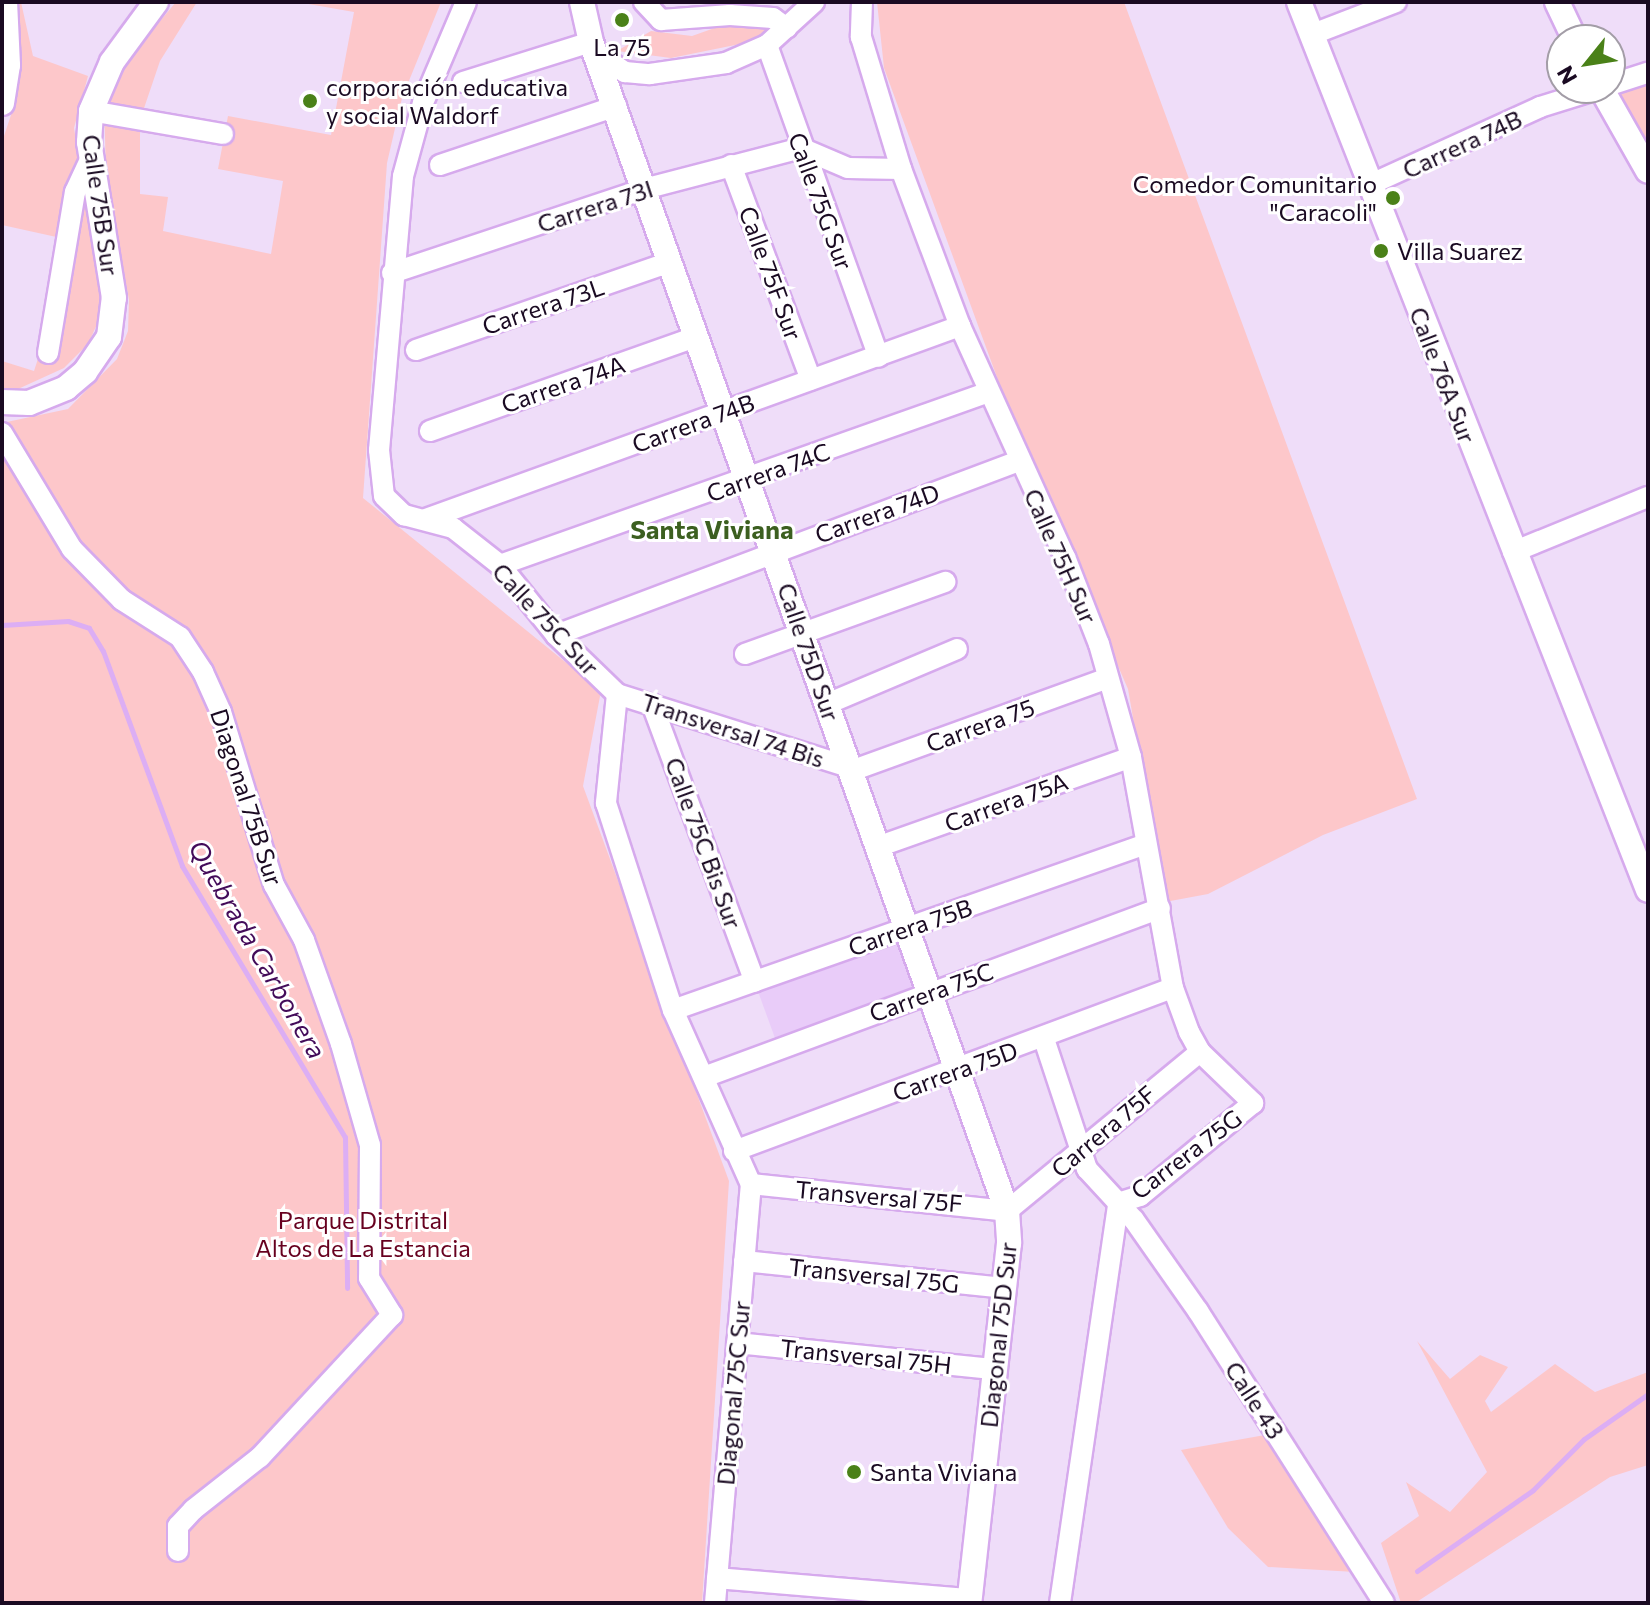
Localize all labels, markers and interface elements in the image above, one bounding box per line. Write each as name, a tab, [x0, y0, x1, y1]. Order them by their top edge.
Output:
marker: La 75	[613, 11, 631, 29]
north arrow	[1546, 24, 1626, 104]
place label: La 75	[593, 33, 651, 61]
text: N	[1551, 61, 1582, 89]
place label: corporación educativa y social Waldorf	[326, 73, 568, 129]
marker: corporación educativa y social Waldorf	[301, 92, 319, 110]
street label: Carrera 74B	[1398, 104, 1526, 184]
street label: Calle 75G Sur	[783, 128, 859, 274]
street label: Calle 75B Sur	[77, 133, 125, 277]
place label: Comedor Comunitario "Caracoli"	[1133, 170, 1377, 226]
street label: Carrera 73I	[533, 174, 657, 238]
marker: Comedor Comunitario "Caracoli"	[1384, 189, 1402, 207]
street label: Calle 75F Sur	[733, 202, 809, 344]
place label: Villa Suarez	[1397, 237, 1523, 265]
marker: Villa Suarez	[1372, 242, 1390, 260]
street label: Carrera 73L	[478, 272, 608, 340]
street label: Calle 76A Sur	[1404, 303, 1482, 447]
street label: Carrera 74A	[497, 349, 629, 419]
street label: Carrera 74B	[628, 388, 758, 458]
street label: Carrera 74C	[702, 436, 834, 508]
street label: Carrera 74D	[811, 477, 943, 549]
street label: Calle 75H Sur	[1018, 484, 1104, 628]
district label: Santa Viviana	[630, 513, 794, 545]
street label: Calle 75C Sur	[487, 557, 605, 681]
street label: Calle 75D Sur	[772, 579, 846, 725]
street label: Transversal 74 Bis	[638, 687, 828, 773]
street label: Carrera 75	[922, 692, 1038, 758]
street label: Diagonal 75B Sur	[205, 705, 289, 889]
street label: Calle 75C Bis Sur	[660, 753, 748, 933]
street label: Carrera 75A	[940, 766, 1072, 838]
water label: Quebrada Carbonera	[183, 834, 333, 1064]
street label: Carrera 75B	[844, 892, 976, 962]
street label: Carrera 75C	[865, 956, 997, 1028]
street label: Carrera 75D	[889, 1035, 1021, 1107]
street label: Carrera 75F	[1045, 1079, 1161, 1183]
street label: Carrera 75G	[1125, 1103, 1247, 1205]
street label: Transversal 75F	[794, 1174, 964, 1218]
park label: Parque Distrital Altos de La Estancia	[255, 1206, 471, 1262]
street label: Diagonal 75D Sur	[974, 1241, 1022, 1429]
street label: Transversal 75G	[787, 1252, 961, 1298]
street label: Diagonal 75C Sur	[711, 1300, 755, 1486]
street label: Transversal 75H	[779, 1333, 953, 1379]
street label: Calle 43	[1219, 1356, 1291, 1444]
place label: Santa Viviana	[870, 1458, 1017, 1486]
marker: Santa Viviana	[845, 1463, 863, 1481]

